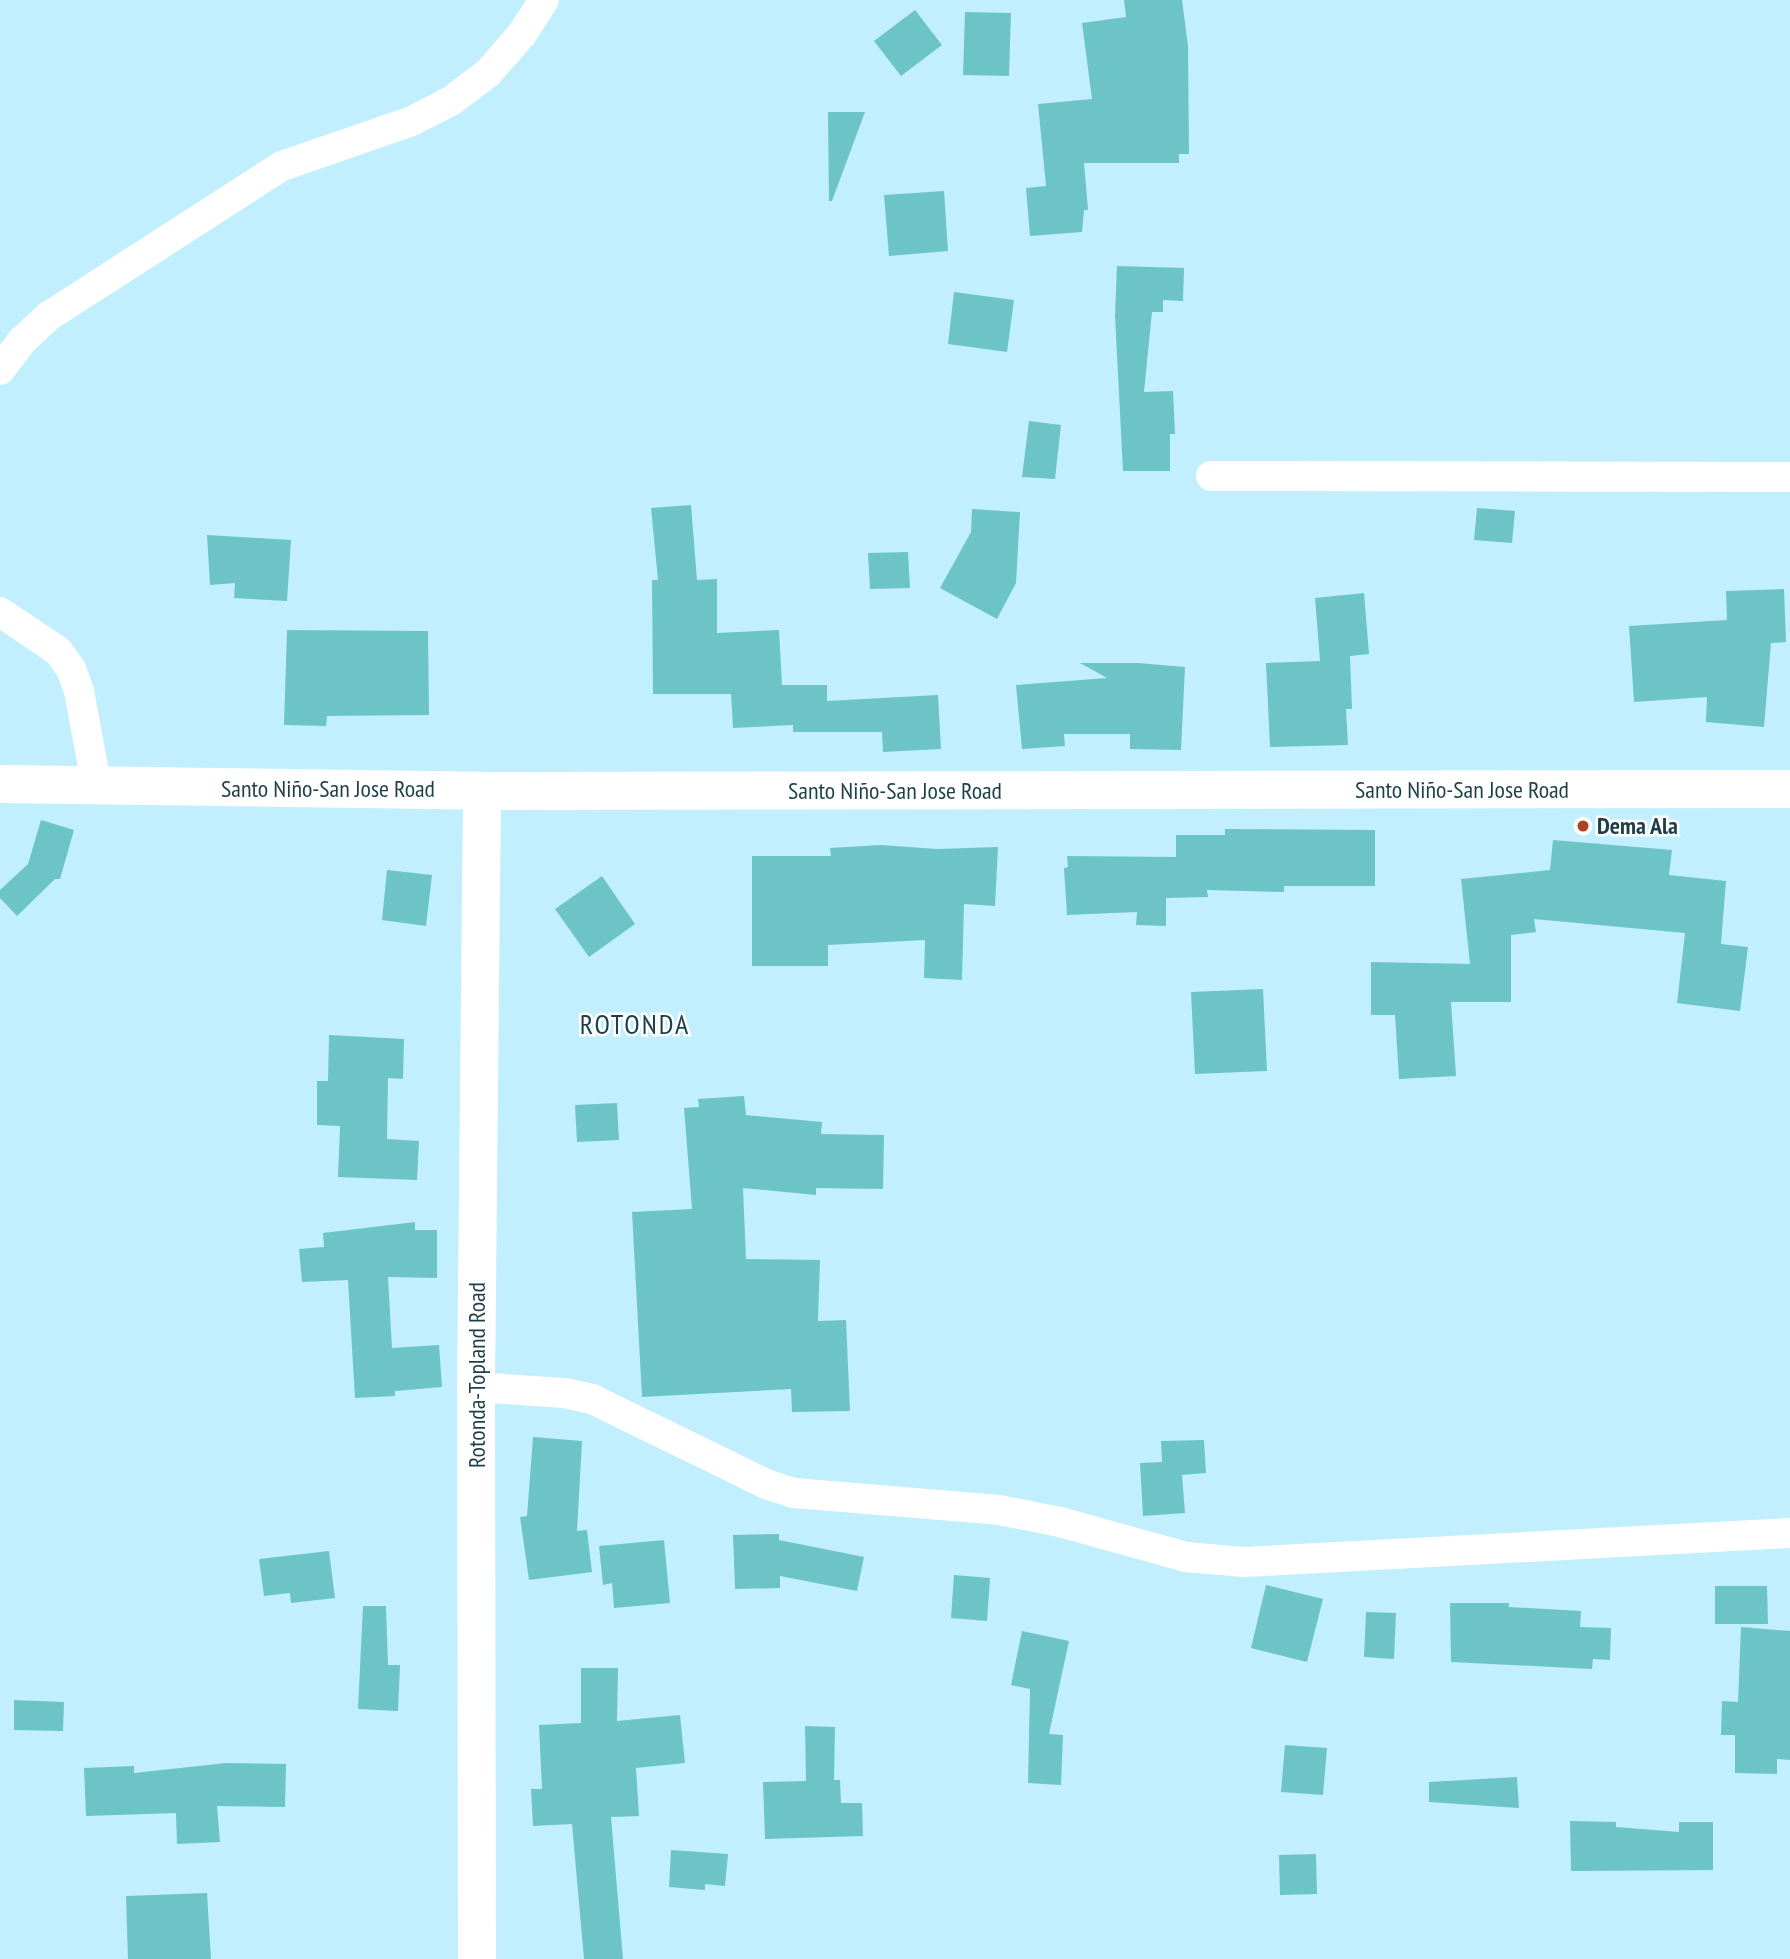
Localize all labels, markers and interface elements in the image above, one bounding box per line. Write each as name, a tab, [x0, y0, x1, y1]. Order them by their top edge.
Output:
street label: Santo Niño-San Jose Road	[221, 775, 435, 803]
street label: Santo Niño-San Jose Road	[1355, 776, 1569, 804]
street label: Santo Niño-San Jose Road	[788, 777, 1002, 805]
place label: Dema Ala	[1597, 812, 1679, 840]
marker: Dema Ala	[1575, 818, 1591, 834]
district label: ROTONDA	[581, 1007, 689, 1041]
street label: Rotonda-Topland Road	[463, 1282, 491, 1468]

